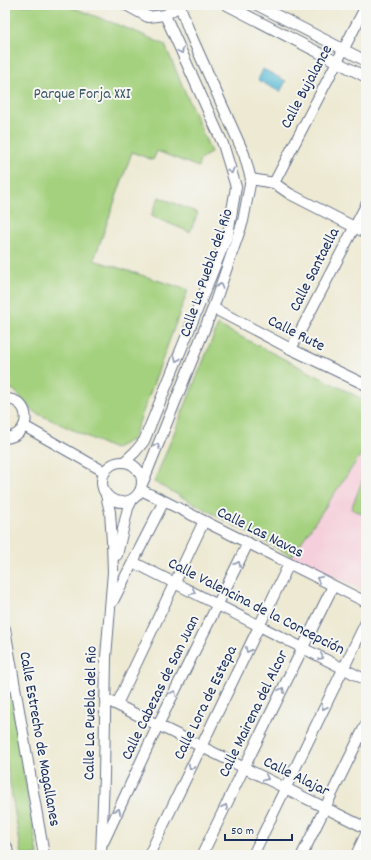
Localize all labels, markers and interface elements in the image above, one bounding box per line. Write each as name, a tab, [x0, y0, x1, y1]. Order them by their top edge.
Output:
street label: Calle Bujalance	[275, 41, 339, 133]
one-way arrow	[176, 46, 184, 54]
park label: Parque Forja XXI	[33, 83, 131, 106]
one-way arrow	[226, 167, 235, 174]
street label: Calle La Puebla del Rio	[174, 206, 240, 340]
street label: Calle Santaella	[284, 224, 346, 316]
one-way arrow	[216, 283, 224, 290]
street label: Calle Rute	[263, 310, 329, 358]
one-way arrow	[174, 356, 182, 363]
one-way arrow	[153, 443, 161, 450]
street label: Calle Las Navas	[213, 501, 308, 565]
street label: Calle Valencina de la Concepción	[164, 552, 348, 662]
one-way arrow	[233, 561, 241, 569]
one-way arrow	[315, 576, 323, 584]
one-way arrow	[188, 587, 196, 595]
street label: Calle Cabezas de San Juan	[116, 612, 206, 764]
street label: Calle Lora de Estepa	[168, 642, 244, 764]
one-way arrow	[245, 645, 253, 653]
street label: Calle La Puebla del Rio	[78, 646, 104, 780]
street label: Calle Mairena del Alcor	[213, 646, 295, 782]
street label: Calle Estrecho de Magallanes	[12, 650, 66, 828]
one-way arrow	[317, 652, 324, 660]
one-way arrow	[277, 687, 285, 694]
one-way arrow	[169, 690, 177, 698]
one-way arrow	[321, 703, 329, 711]
street label: Calle Alajar	[259, 751, 333, 803]
one-way arrow	[188, 762, 196, 770]
one-way arrow	[261, 774, 269, 781]
one-way arrow	[220, 804, 228, 811]
one-way arrow	[113, 807, 121, 815]
scale bar	[225, 816, 292, 842]
text: 50 m	[231, 823, 254, 840]

